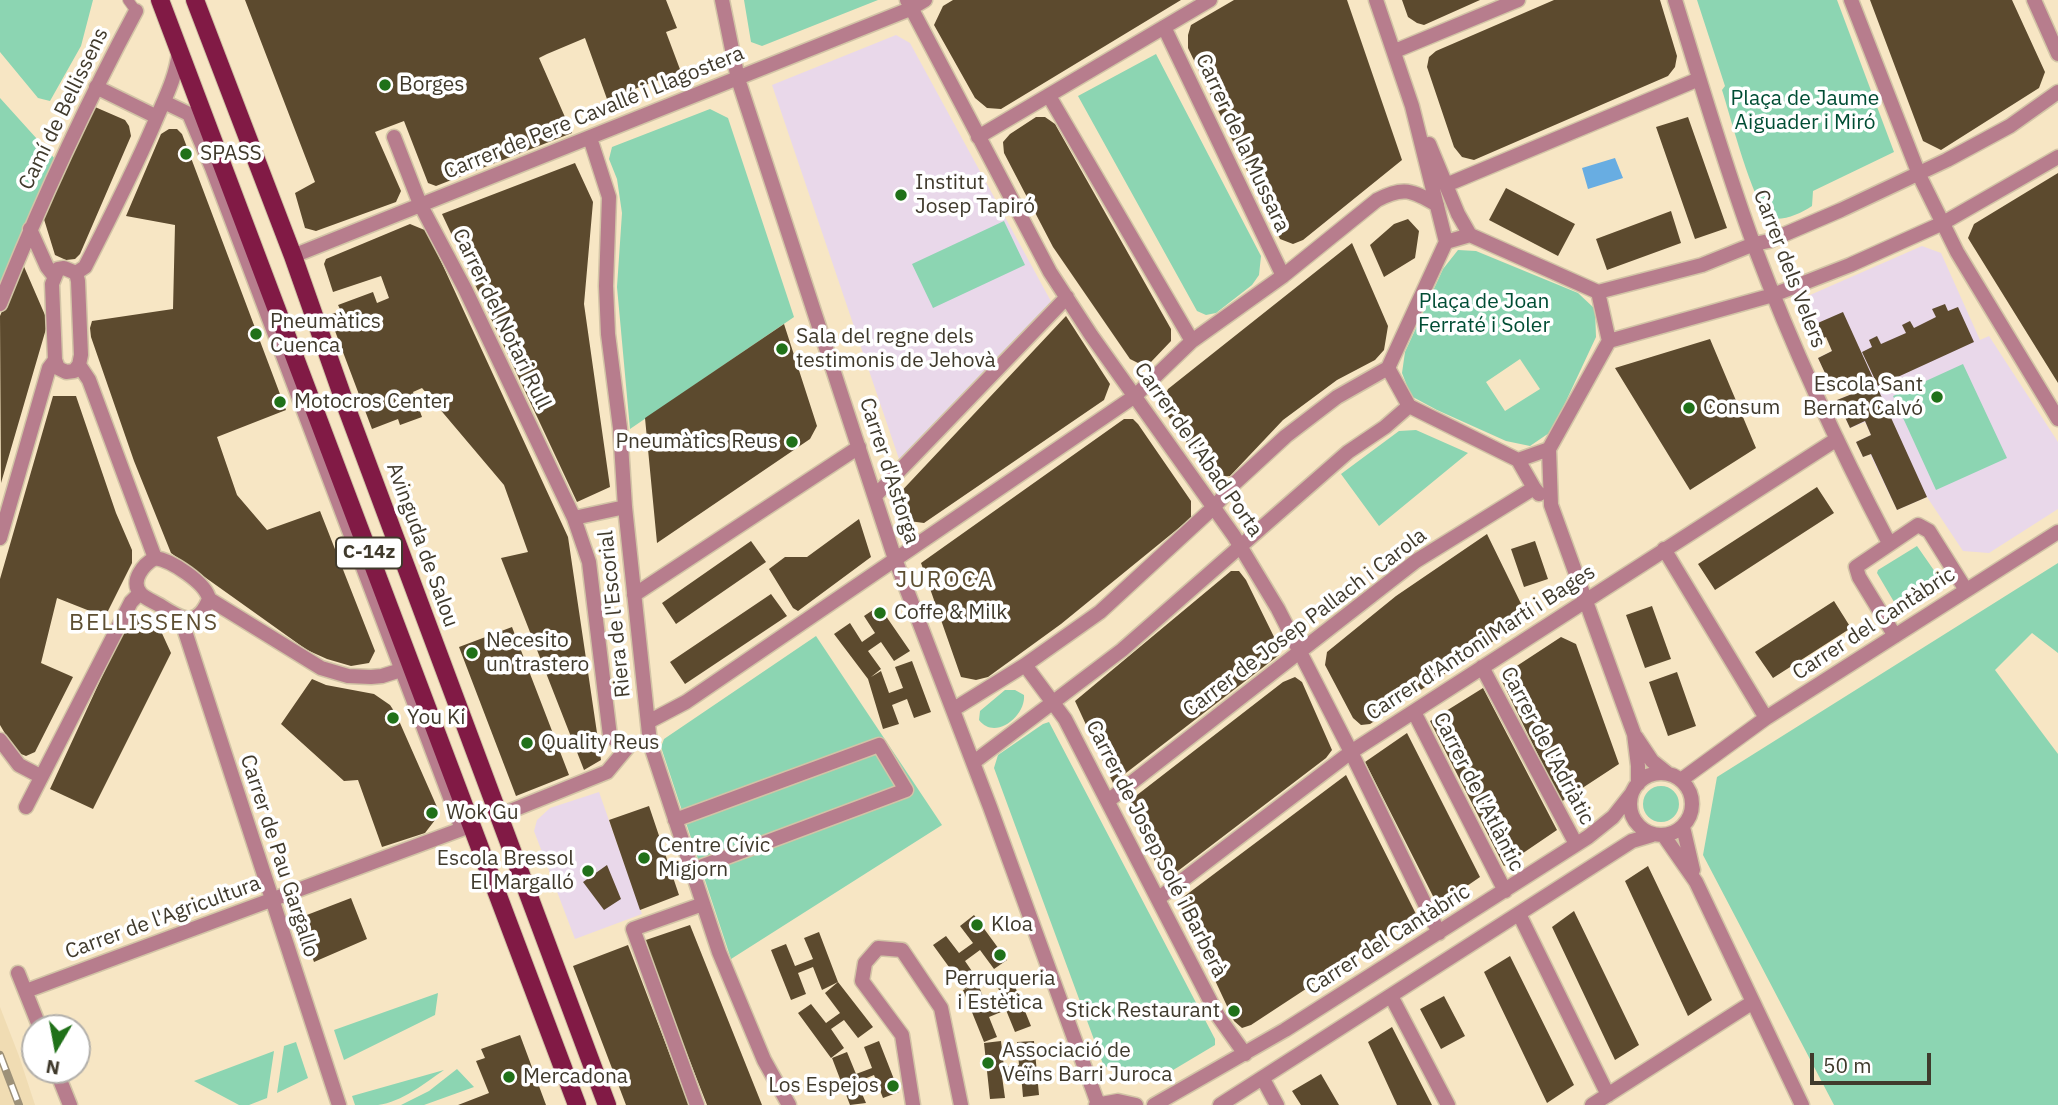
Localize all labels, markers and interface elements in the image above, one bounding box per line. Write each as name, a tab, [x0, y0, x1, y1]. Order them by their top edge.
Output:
street label: Camí de Bellissens	[14, 24, 114, 194]
street label: Carrer de Pere Cavallé i Llagostera	[440, 41, 748, 185]
street label: Carrer de la Mussara	[1190, 50, 1294, 236]
place label: Borges	[399, 72, 464, 98]
marker: Borges	[377, 77, 393, 93]
park label: Plaça de Jaume Aiguader i Miró	[1731, 86, 1879, 136]
place label: SPASS	[200, 141, 262, 167]
marker: SPASS	[178, 146, 194, 162]
place label: Institut Josep Tapiró	[915, 170, 1035, 220]
street label: Carrer dels Velers	[1747, 186, 1831, 352]
marker: Institut Josep Tapiró	[893, 187, 909, 203]
street label: Carrer del Notari Rull	[446, 225, 556, 413]
park label: Plaça de Joan Ferraté i Soler	[1418, 289, 1550, 339]
place label: Pneumàtics Cuenca	[270, 309, 381, 359]
place label: Sala del regne dels testimonis de Jehovà	[796, 324, 996, 374]
marker: Pneumàtics Cuenca	[248, 326, 264, 342]
marker: Sala del regne dels testimonis de Jehovà	[774, 341, 790, 357]
street label: Carrer de l'Abad Porta	[1128, 358, 1268, 542]
place label: Escola Sant Bernat Calvó	[1803, 372, 1923, 422]
place label: Motocros Center	[294, 389, 450, 415]
marker: Escola Sant Bernat Calvó	[1929, 389, 1945, 405]
marker: Motocros Center	[272, 394, 288, 410]
street label: Carrer d'Astorga	[854, 395, 924, 547]
place label: Consum	[1703, 395, 1780, 421]
marker: Consum	[1681, 400, 1697, 416]
place label: Pneumàtics Reus	[615, 429, 778, 455]
marker: Pneumàtics Reus	[784, 434, 800, 450]
street label: Avinguda de Salou	[381, 459, 463, 631]
street label: Carrer de Josep Pallach i Carola	[1178, 523, 1432, 723]
street label: Riera de l'Escorial	[594, 529, 636, 699]
road number: C-14z	[336, 538, 402, 568]
street label: Carrer d'Antoni Martí i Bages	[1362, 559, 1600, 727]
street label: Carrer del Cantàbric	[1788, 562, 1960, 686]
district label: JUROCA	[896, 566, 994, 594]
place label: Coffe & Milk	[894, 600, 1007, 626]
marker: Coffe & Milk	[872, 605, 888, 621]
district label: BELLISSENS	[70, 609, 218, 637]
place label: Necesito un trastero	[486, 628, 589, 678]
marker: Necesito un trastero	[464, 645, 480, 661]
street label: Carrer de l'Adriàtic	[1495, 663, 1599, 829]
place label: You Ki	[407, 705, 466, 731]
street label: Carrer de l'Atlàntic	[1427, 708, 1529, 876]
marker: You Ki	[385, 710, 401, 726]
street label: Carrer de Josep Solé i Barberà	[1080, 716, 1232, 982]
place label: Quality Reus	[541, 730, 660, 756]
marker: Quality Reus	[519, 735, 535, 751]
street label: Carrer de Pau Gargallo	[234, 752, 324, 960]
place label: Wok Gu	[446, 800, 519, 826]
marker: Wok Gu	[424, 805, 440, 821]
place label: Centre Cívic Migjorn	[658, 833, 770, 883]
place label: Escola Bressol El Margalló	[437, 846, 574, 896]
marker: Centre Cívic Migjorn	[636, 850, 652, 866]
marker: Escola Bressol El Margalló	[580, 863, 596, 879]
street label: Carrer de l'Agricultura	[62, 871, 264, 965]
street label: Carrer del Cantàbric	[1301, 879, 1475, 1001]
place label: Kloa	[991, 912, 1033, 938]
marker: Kloa	[969, 917, 985, 933]
marker: Perruqueria i Estètica	[992, 947, 1008, 963]
place label: Perruqueria i Estètica	[945, 966, 1055, 1016]
place label: Stick Restaurant	[1065, 998, 1220, 1024]
marker: Stick Restaurant	[1226, 1003, 1242, 1019]
north arrow	[21, 1014, 91, 1084]
place label: Associació de Veïns Barri Juroca	[1002, 1038, 1172, 1088]
scale bar	[1813, 1038, 1934, 1082]
text: 50 m	[1823, 1051, 1872, 1079]
text: N	[44, 1055, 62, 1081]
marker: Associació de Veïns Barri Juroca	[980, 1055, 996, 1071]
place label: Mercadona	[523, 1064, 628, 1090]
marker: Mercadona	[501, 1069, 517, 1085]
place label: Los Espejos	[768, 1073, 879, 1099]
marker: Los Espejos	[885, 1078, 901, 1094]

